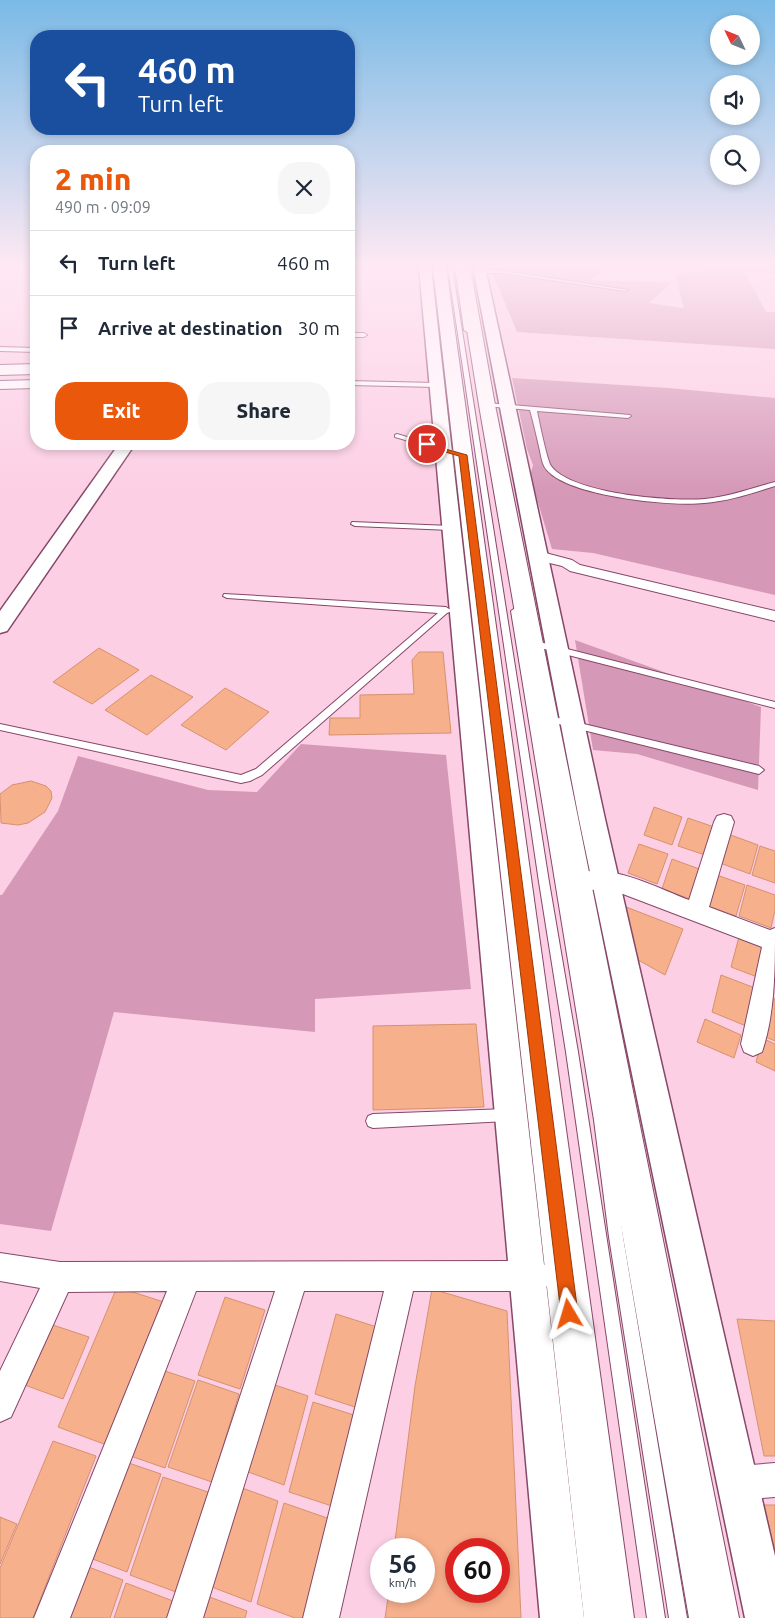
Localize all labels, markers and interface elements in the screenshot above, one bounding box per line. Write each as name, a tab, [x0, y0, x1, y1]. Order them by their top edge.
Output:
north arrow	[710, 15, 760, 65]
map controls	[710, 15, 760, 185]
icon: left	[55, 50, 120, 115]
text: 460 m	[138, 50, 236, 90]
button: sound	[710, 75, 760, 125]
text: Turn left	[138, 91, 223, 116]
button: search	[710, 135, 760, 185]
text: 2 min	[55, 162, 131, 196]
button: close	[278, 162, 330, 214]
text: 490 m · 09:09	[55, 198, 151, 216]
icon: left	[55, 249, 83, 277]
text: Turn left	[98, 252, 176, 274]
text: 460 m	[277, 252, 330, 274]
icon: arrive	[55, 314, 83, 342]
text: Arrive at destination	[98, 317, 283, 339]
text: 30 m	[298, 317, 340, 339]
button: Exit	[55, 382, 188, 440]
button: Share	[198, 382, 330, 440]
pin	[406, 423, 448, 465]
icon: arrive	[413, 430, 441, 458]
position arrow	[542, 1287, 594, 1339]
speed limit sign: 60	[445, 1538, 510, 1603]
text: 56	[388, 1550, 417, 1578]
text: km/h	[389, 1576, 416, 1589]

